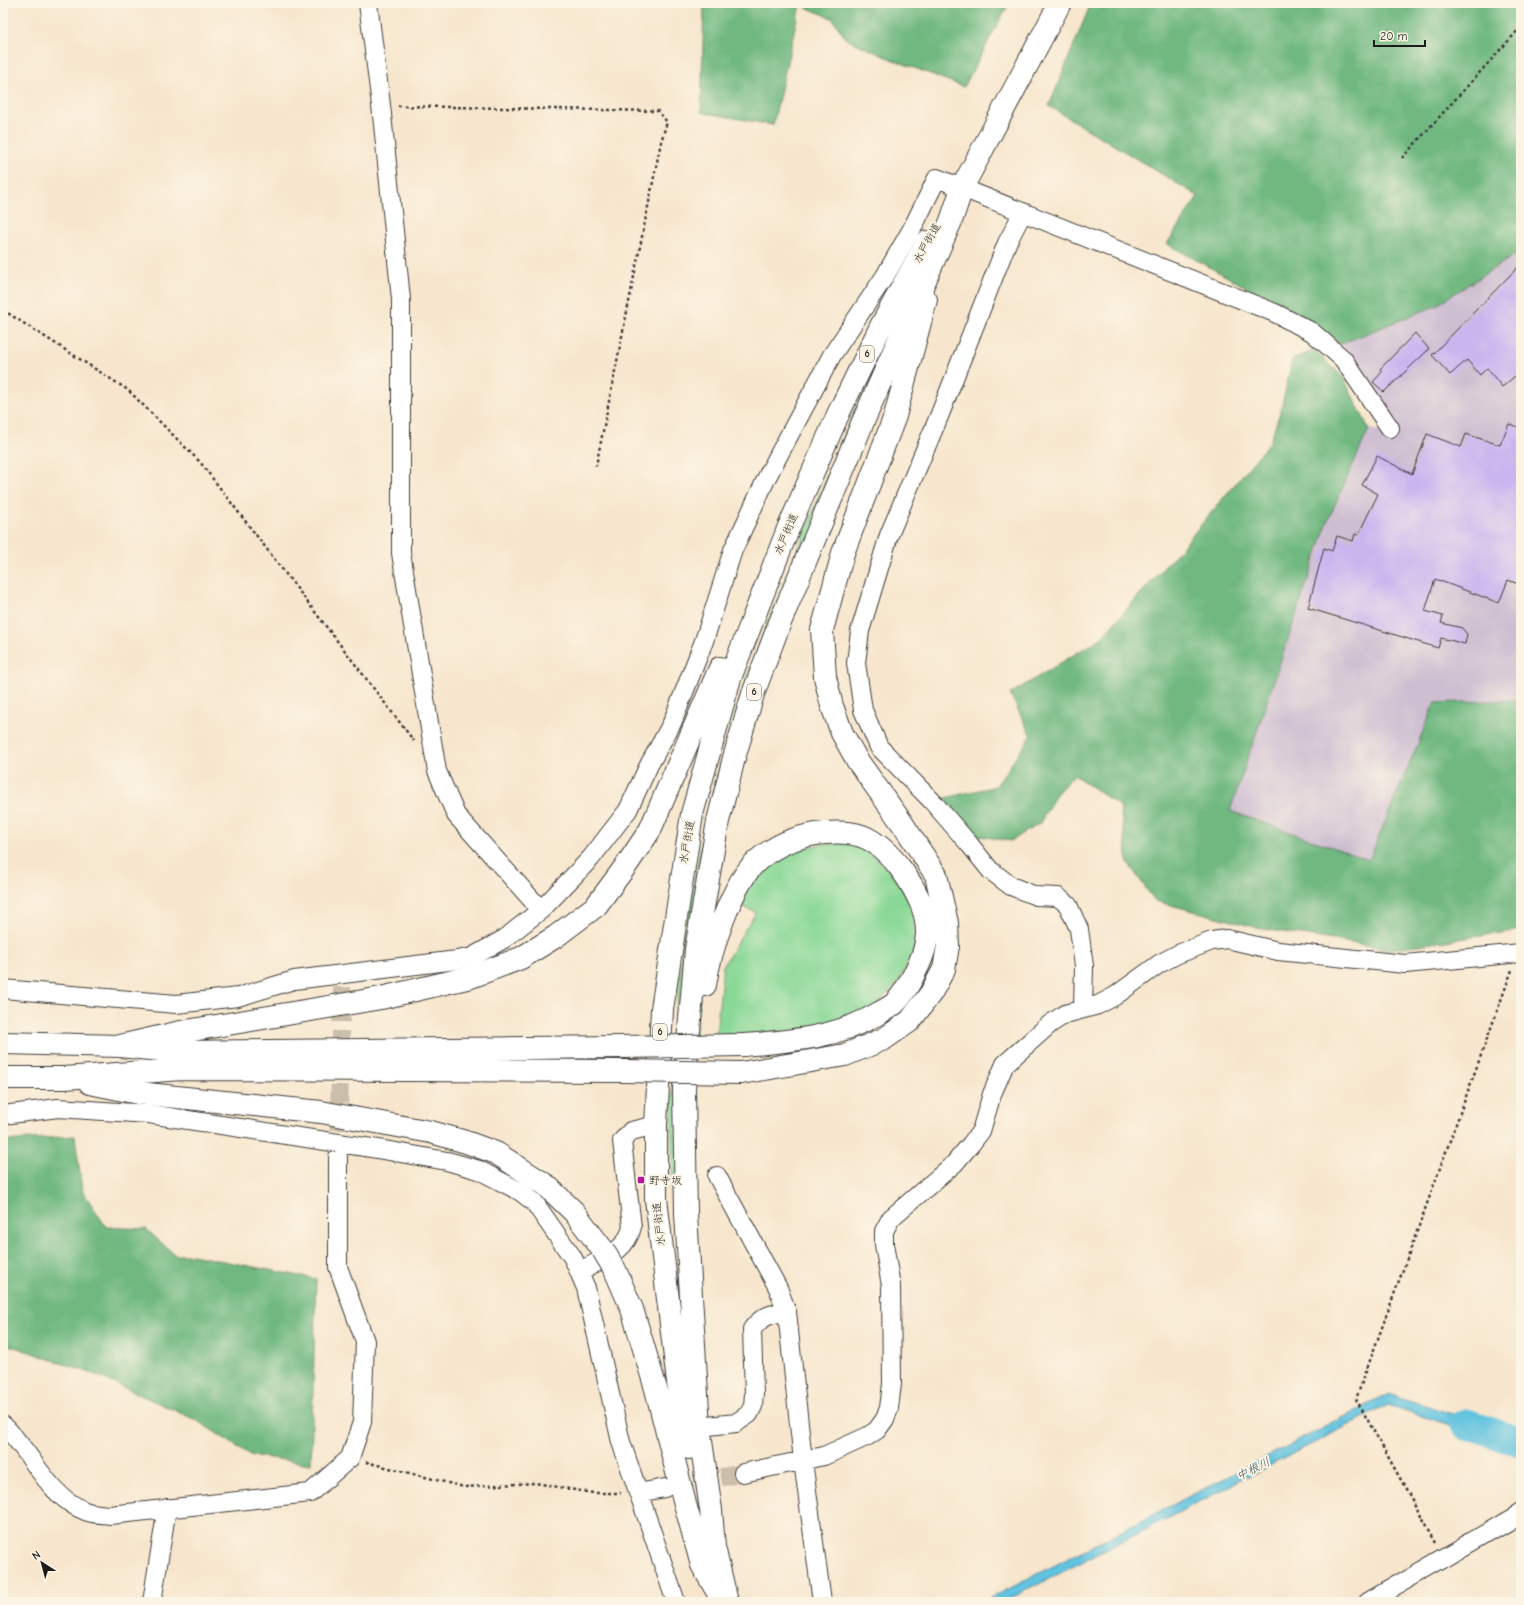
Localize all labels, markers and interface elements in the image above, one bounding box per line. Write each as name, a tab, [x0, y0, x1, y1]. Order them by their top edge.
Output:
scale bar	[1374, 22, 1425, 48]
text: 20 m	[1380, 29, 1408, 43]
street label: 水戸街道	[911, 221, 943, 265]
road number: 6	[860, 346, 874, 362]
street label: 水戸街道	[771, 511, 801, 557]
road number: 6	[747, 684, 761, 700]
street label: 水戸街道	[677, 819, 697, 865]
road number: 6	[653, 1024, 667, 1040]
place label: 野寺坂	[649, 1174, 682, 1187]
marker: 野寺坂	[636, 1175, 646, 1185]
street label: 水戸街道	[650, 1201, 668, 1247]
water label: 中根川	[1234, 1455, 1272, 1483]
north arrow	[22, 1543, 62, 1583]
text: N	[30, 1548, 43, 1563]

